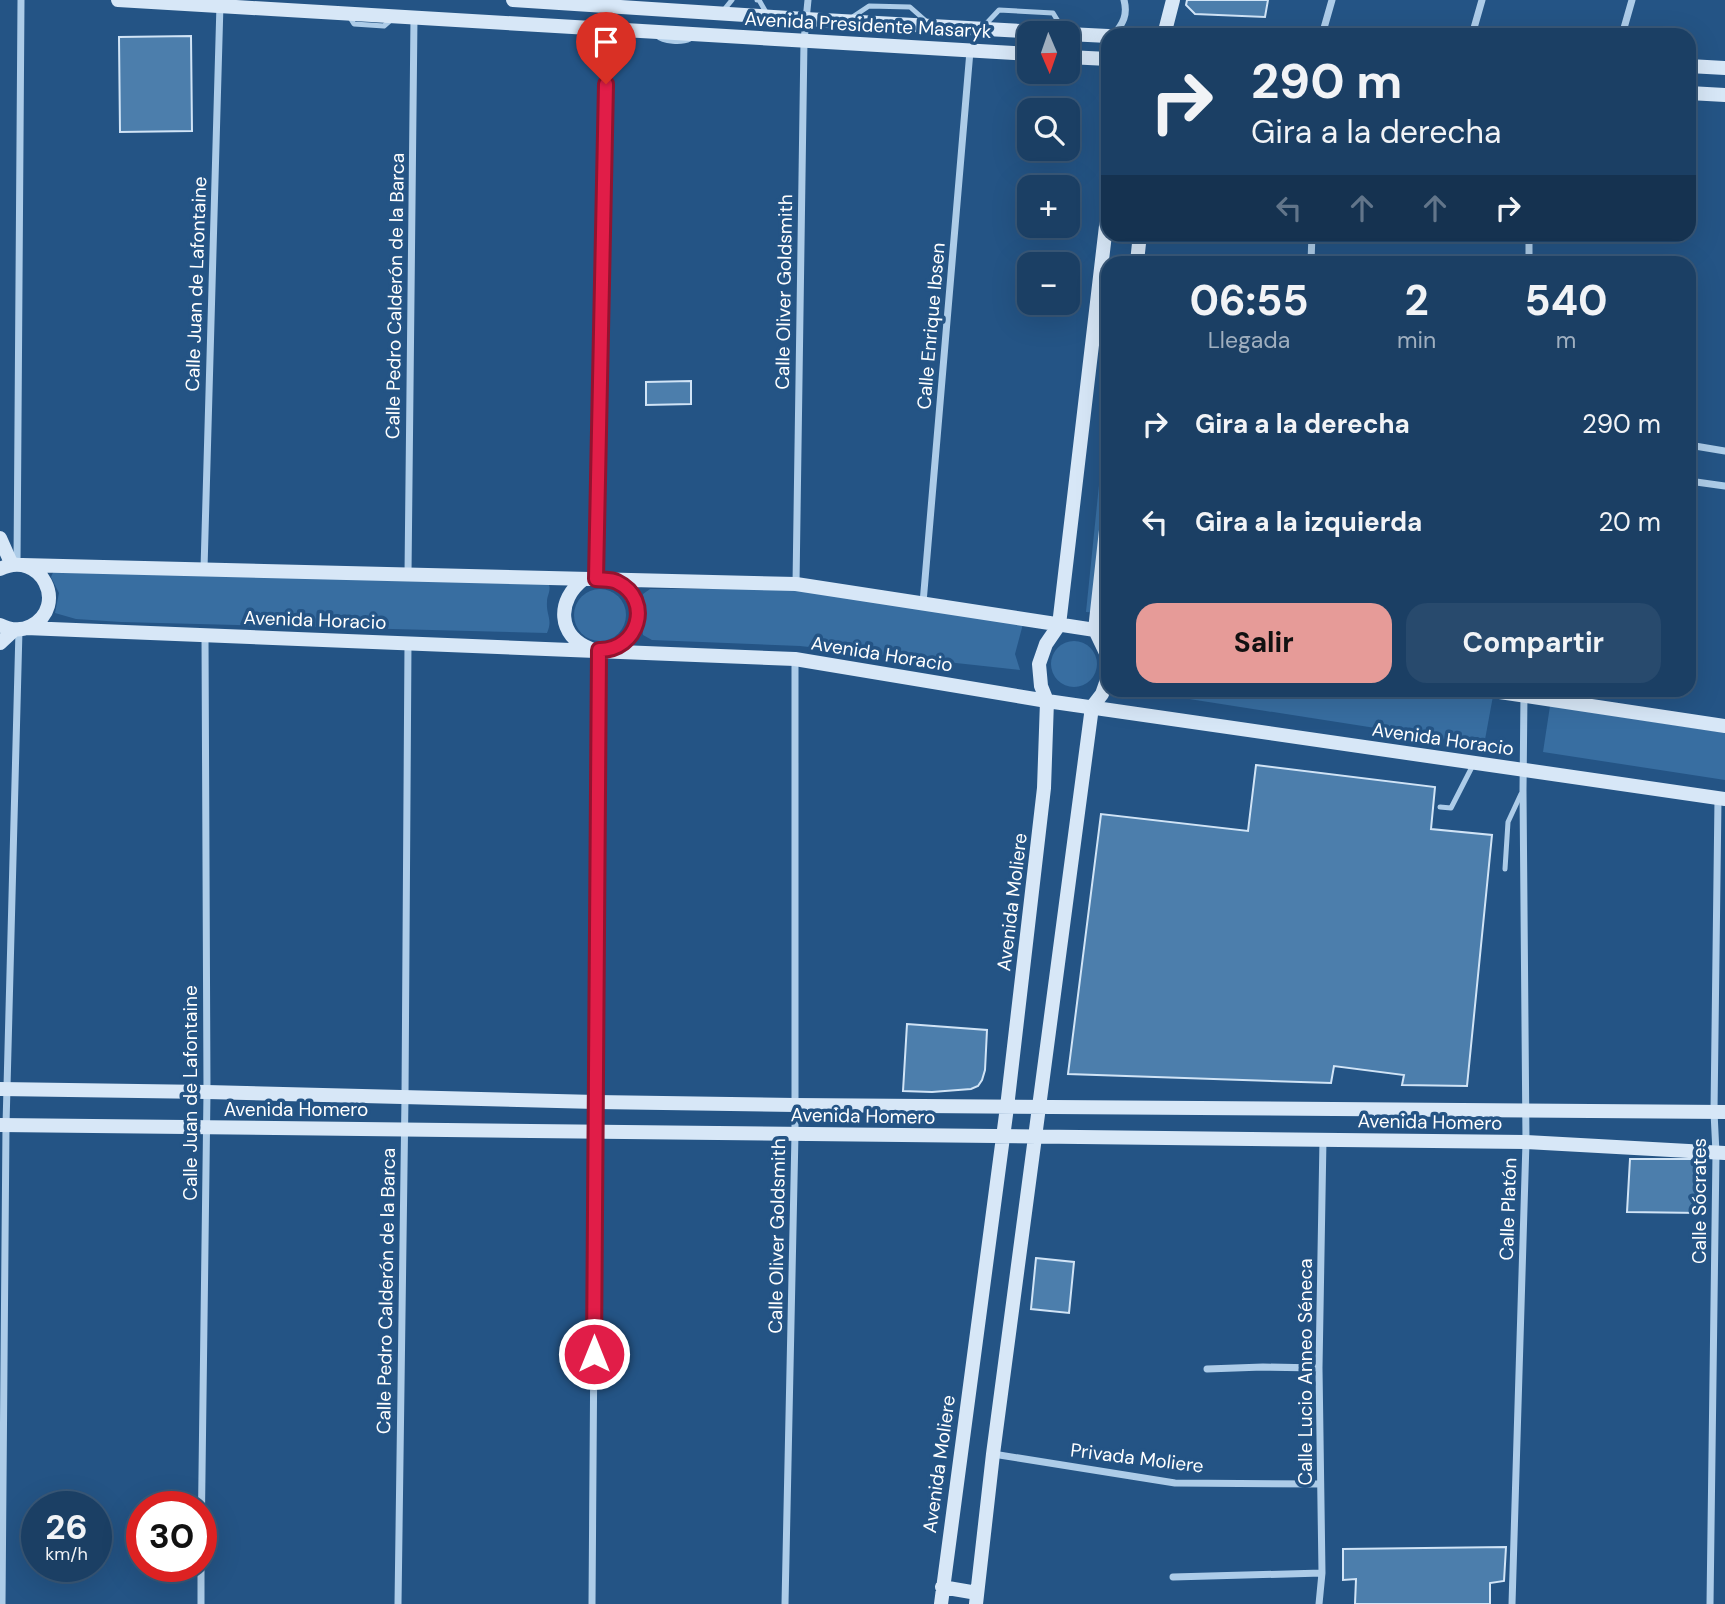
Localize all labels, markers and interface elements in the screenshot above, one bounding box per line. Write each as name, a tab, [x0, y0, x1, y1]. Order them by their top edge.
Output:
street label: Avenida Presidente Masaryk	[744, 6, 993, 44]
pin	[576, 12.0, 636, 84]
north arrow	[1017, 21, 1080, 84]
map controls	[1017, 21, 1080, 315]
icon: arrive	[587, 23, 625, 61]
text: 290 m	[1251, 49, 1402, 113]
icon: right	[1136, 56, 1227, 147]
button: search	[1017, 98, 1080, 161]
text: Gira a la derecha	[1251, 111, 1501, 153]
street label: Calle Pedro Calderón de la Barca	[380, 153, 410, 439]
button: +	[1017, 175, 1080, 238]
street label: Calle Juan de Lafontaine	[180, 176, 212, 392]
icon: left	[1270, 189, 1308, 227]
icon: ahead	[1343, 189, 1381, 227]
icon: ahead	[1416, 189, 1454, 227]
icon: right	[1489, 189, 1527, 227]
street label: Calle Oliver Goldsmith	[770, 194, 798, 390]
street label: Calle Enrique Ibsen	[911, 241, 951, 411]
button: −	[1017, 252, 1080, 315]
text: 06:55	[1189, 273, 1309, 328]
text: 2	[1404, 273, 1429, 328]
text: 540	[1525, 273, 1608, 328]
text: Llegada	[1208, 325, 1290, 355]
text: min	[1397, 325, 1436, 355]
text: m	[1556, 325, 1576, 355]
icon: right	[1136, 405, 1174, 443]
text: Gira a la derecha	[1195, 407, 1410, 441]
text: 290 m	[1582, 407, 1661, 441]
icon: left	[1136, 503, 1174, 541]
text: Gira a la izquierda	[1195, 505, 1422, 539]
text: 20 m	[1598, 505, 1661, 539]
button: Salir	[1136, 603, 1392, 683]
button: Compartir	[1406, 603, 1661, 683]
street label: Avenida Horacio	[243, 605, 387, 635]
street label: Avenida Horacio	[809, 630, 955, 678]
street label: Avenida Horacio	[1370, 717, 1516, 761]
street label: Avenida Moliere	[991, 831, 1033, 973]
street label: Calle Juan de Lafontaine	[178, 985, 203, 1201]
street label: Avenida Homero	[224, 1097, 368, 1122]
street label: Avenida Homero	[790, 1102, 936, 1130]
street label: Avenida Homero	[1357, 1108, 1503, 1136]
street label: Calle Oliver Goldsmith	[763, 1138, 791, 1334]
street label: Calle Sócrates	[1687, 1138, 1712, 1264]
street label: Calle Pedro Calderón de la Barca	[371, 1148, 401, 1434]
street label: Calle Platón	[1494, 1157, 1522, 1261]
street label: Calle Lucio Anneo Séneca	[1293, 1258, 1318, 1486]
position arrow	[557, 1317, 631, 1391]
street label: Avenida Moliere	[917, 1393, 961, 1535]
street label: Privada Moliere	[1069, 1437, 1205, 1479]
speed limit sign: 30	[126, 1491, 217, 1582]
text: 26	[45, 1504, 88, 1550]
text: km/h	[45, 1542, 88, 1566]

